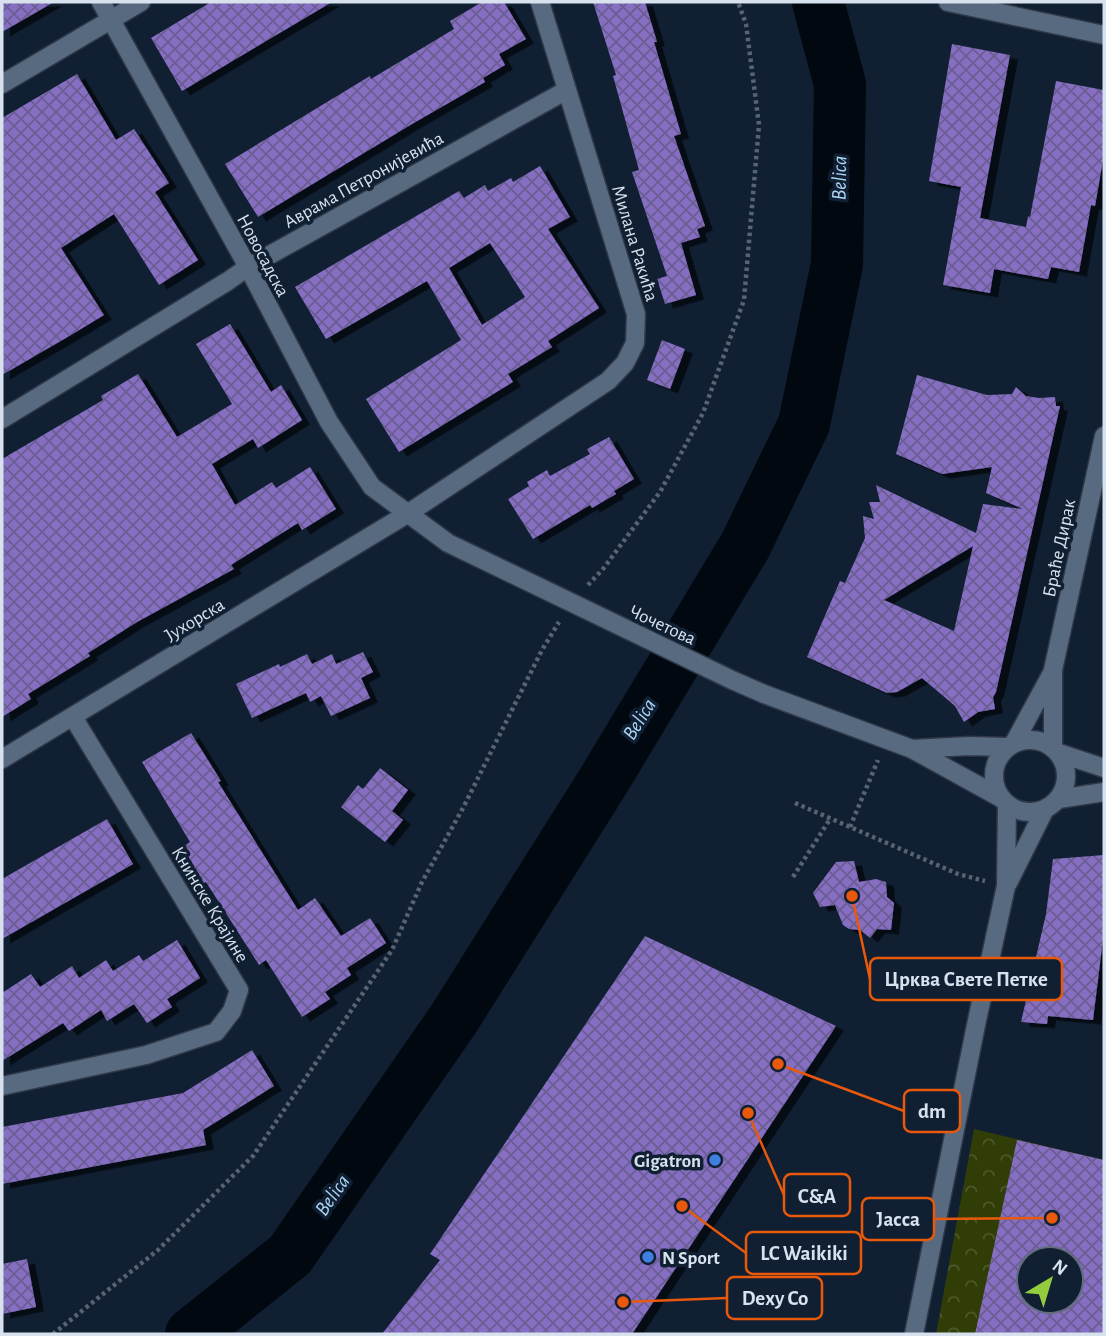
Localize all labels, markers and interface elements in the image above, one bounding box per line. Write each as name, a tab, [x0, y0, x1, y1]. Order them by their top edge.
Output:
street label: Аврама Петронијевића	[281, 128, 447, 232]
water label: Belica	[829, 156, 850, 200]
street label: Милана Ракића	[608, 183, 661, 304]
street label: Новосадска	[233, 211, 292, 300]
street label: Браће Дирак	[1040, 497, 1079, 599]
street label: Јухорска	[162, 595, 228, 645]
street label: Чочетова	[626, 602, 699, 649]
water label: Belica	[619, 695, 660, 744]
street label: Книнске Крајине	[168, 843, 252, 966]
callout: Црква Свете Петке	[870, 958, 1062, 1000]
text: Црква Свете Петке	[884, 969, 1048, 990]
callout: dm	[904, 1090, 960, 1132]
text: dm	[918, 1101, 946, 1122]
place label: Gigatron	[634, 1152, 701, 1171]
marker: Gigatron	[707, 1152, 723, 1168]
water label: Belica	[311, 1171, 354, 1220]
callout: C&A	[784, 1174, 850, 1216]
text: C&A	[798, 1186, 837, 1207]
callout: Јасса	[862, 1198, 934, 1240]
text: Јасса	[876, 1209, 920, 1230]
callout: LC Waikiki	[746, 1232, 861, 1274]
text: LC Waikiki	[760, 1243, 848, 1264]
north arrow	[1015, 1245, 1085, 1315]
marker: N Sport	[640, 1249, 656, 1265]
place label: N Sport	[662, 1249, 720, 1268]
text: N	[1048, 1256, 1071, 1279]
callout: Dexy Co	[727, 1277, 822, 1319]
text: Dexy Co	[742, 1288, 808, 1309]

